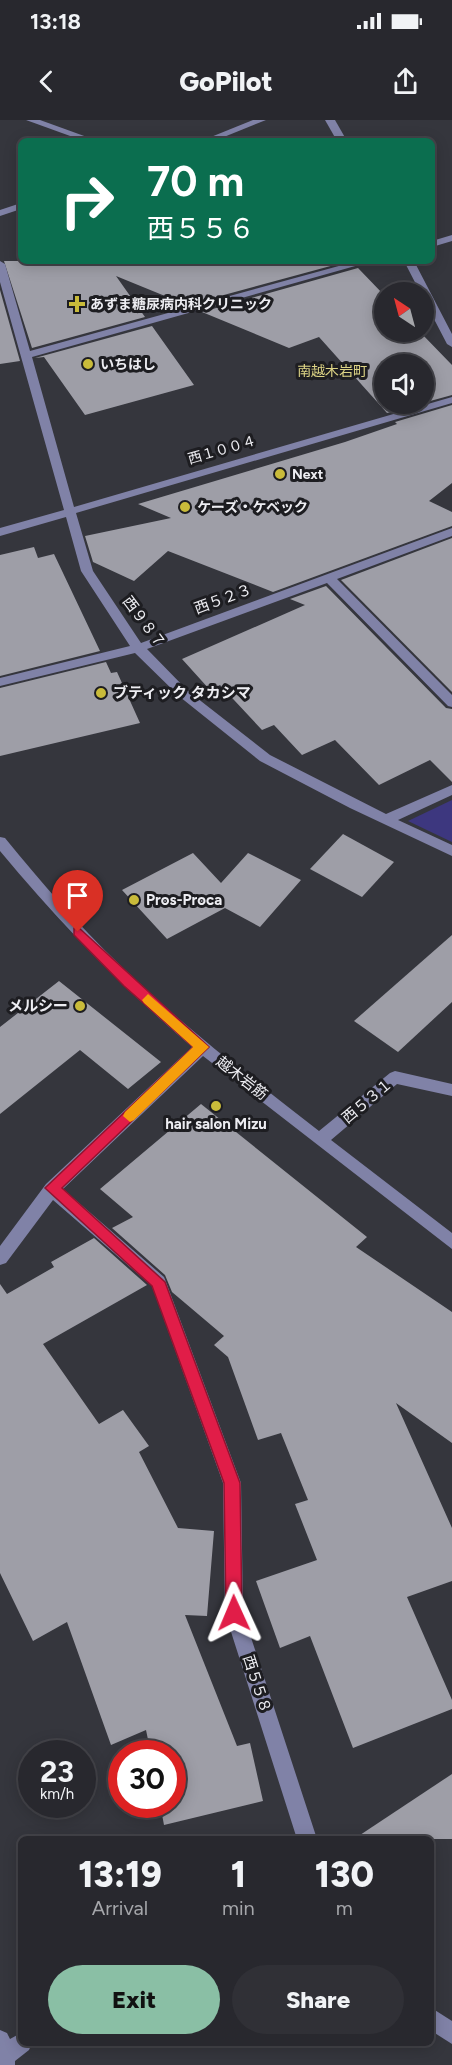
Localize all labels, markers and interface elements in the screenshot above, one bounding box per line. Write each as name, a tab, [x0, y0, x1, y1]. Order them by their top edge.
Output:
text: 13:18	[30, 8, 81, 35]
icon: back	[30, 65, 63, 98]
text: GoPilot	[179, 65, 273, 98]
icon: share	[389, 65, 422, 98]
text: 70 m	[147, 156, 244, 207]
icon: right	[48, 162, 126, 240]
text: 西５５６	[147, 212, 255, 245]
north arrow	[374, 282, 434, 342]
map controls	[374, 282, 434, 414]
marker: あずま糖尿病内科クリニック	[68, 295, 86, 313]
place label: あずま糖尿病内科クリニック	[90, 296, 272, 313]
button: sound	[374, 354, 434, 414]
place label: いちはし	[100, 356, 156, 373]
marker: いちはし	[81, 357, 95, 371]
district label: 南越木岩町	[297, 363, 367, 380]
street label: 西１００４	[186, 432, 258, 468]
place label: Next	[292, 466, 324, 483]
marker: Next	[273, 467, 287, 481]
place label: ケーズ・ケベック	[197, 499, 308, 516]
marker: ケーズ・ケベック	[178, 500, 192, 514]
street label: 西５２３	[192, 580, 254, 618]
street label: 西９８７	[119, 593, 169, 651]
place label: ブティック タカシマ	[113, 684, 251, 702]
marker: ブティック タカシマ	[94, 686, 108, 700]
pin	[52, 870, 103, 932]
icon: arrive	[61, 879, 94, 912]
place label: Pros-Proca	[146, 891, 222, 909]
marker: Pros-Proca	[127, 893, 141, 907]
place label: メルシー	[8, 997, 68, 1015]
marker: メルシー	[73, 999, 87, 1013]
street label: 越木岩筋	[212, 1052, 271, 1104]
street label: 西５３１	[338, 1075, 396, 1127]
marker: hair salon Mizu	[209, 1099, 223, 1113]
place label: hair salon Mizu	[165, 1115, 267, 1133]
position arrow	[202, 1581, 266, 1645]
street label: 西５５８	[239, 1653, 275, 1715]
speed limit sign: 30	[108, 1740, 186, 1818]
text: 23	[40, 1753, 74, 1790]
text: km/h	[40, 1785, 74, 1803]
text: 13:19	[78, 1853, 162, 1896]
text: 1	[231, 1853, 246, 1896]
text: 130	[315, 1853, 374, 1896]
text: Arrival	[92, 1896, 148, 1920]
text: min	[222, 1896, 255, 1920]
text: m	[336, 1896, 353, 1920]
button: Exit	[48, 1965, 220, 2034]
button: Share	[232, 1965, 404, 2034]

